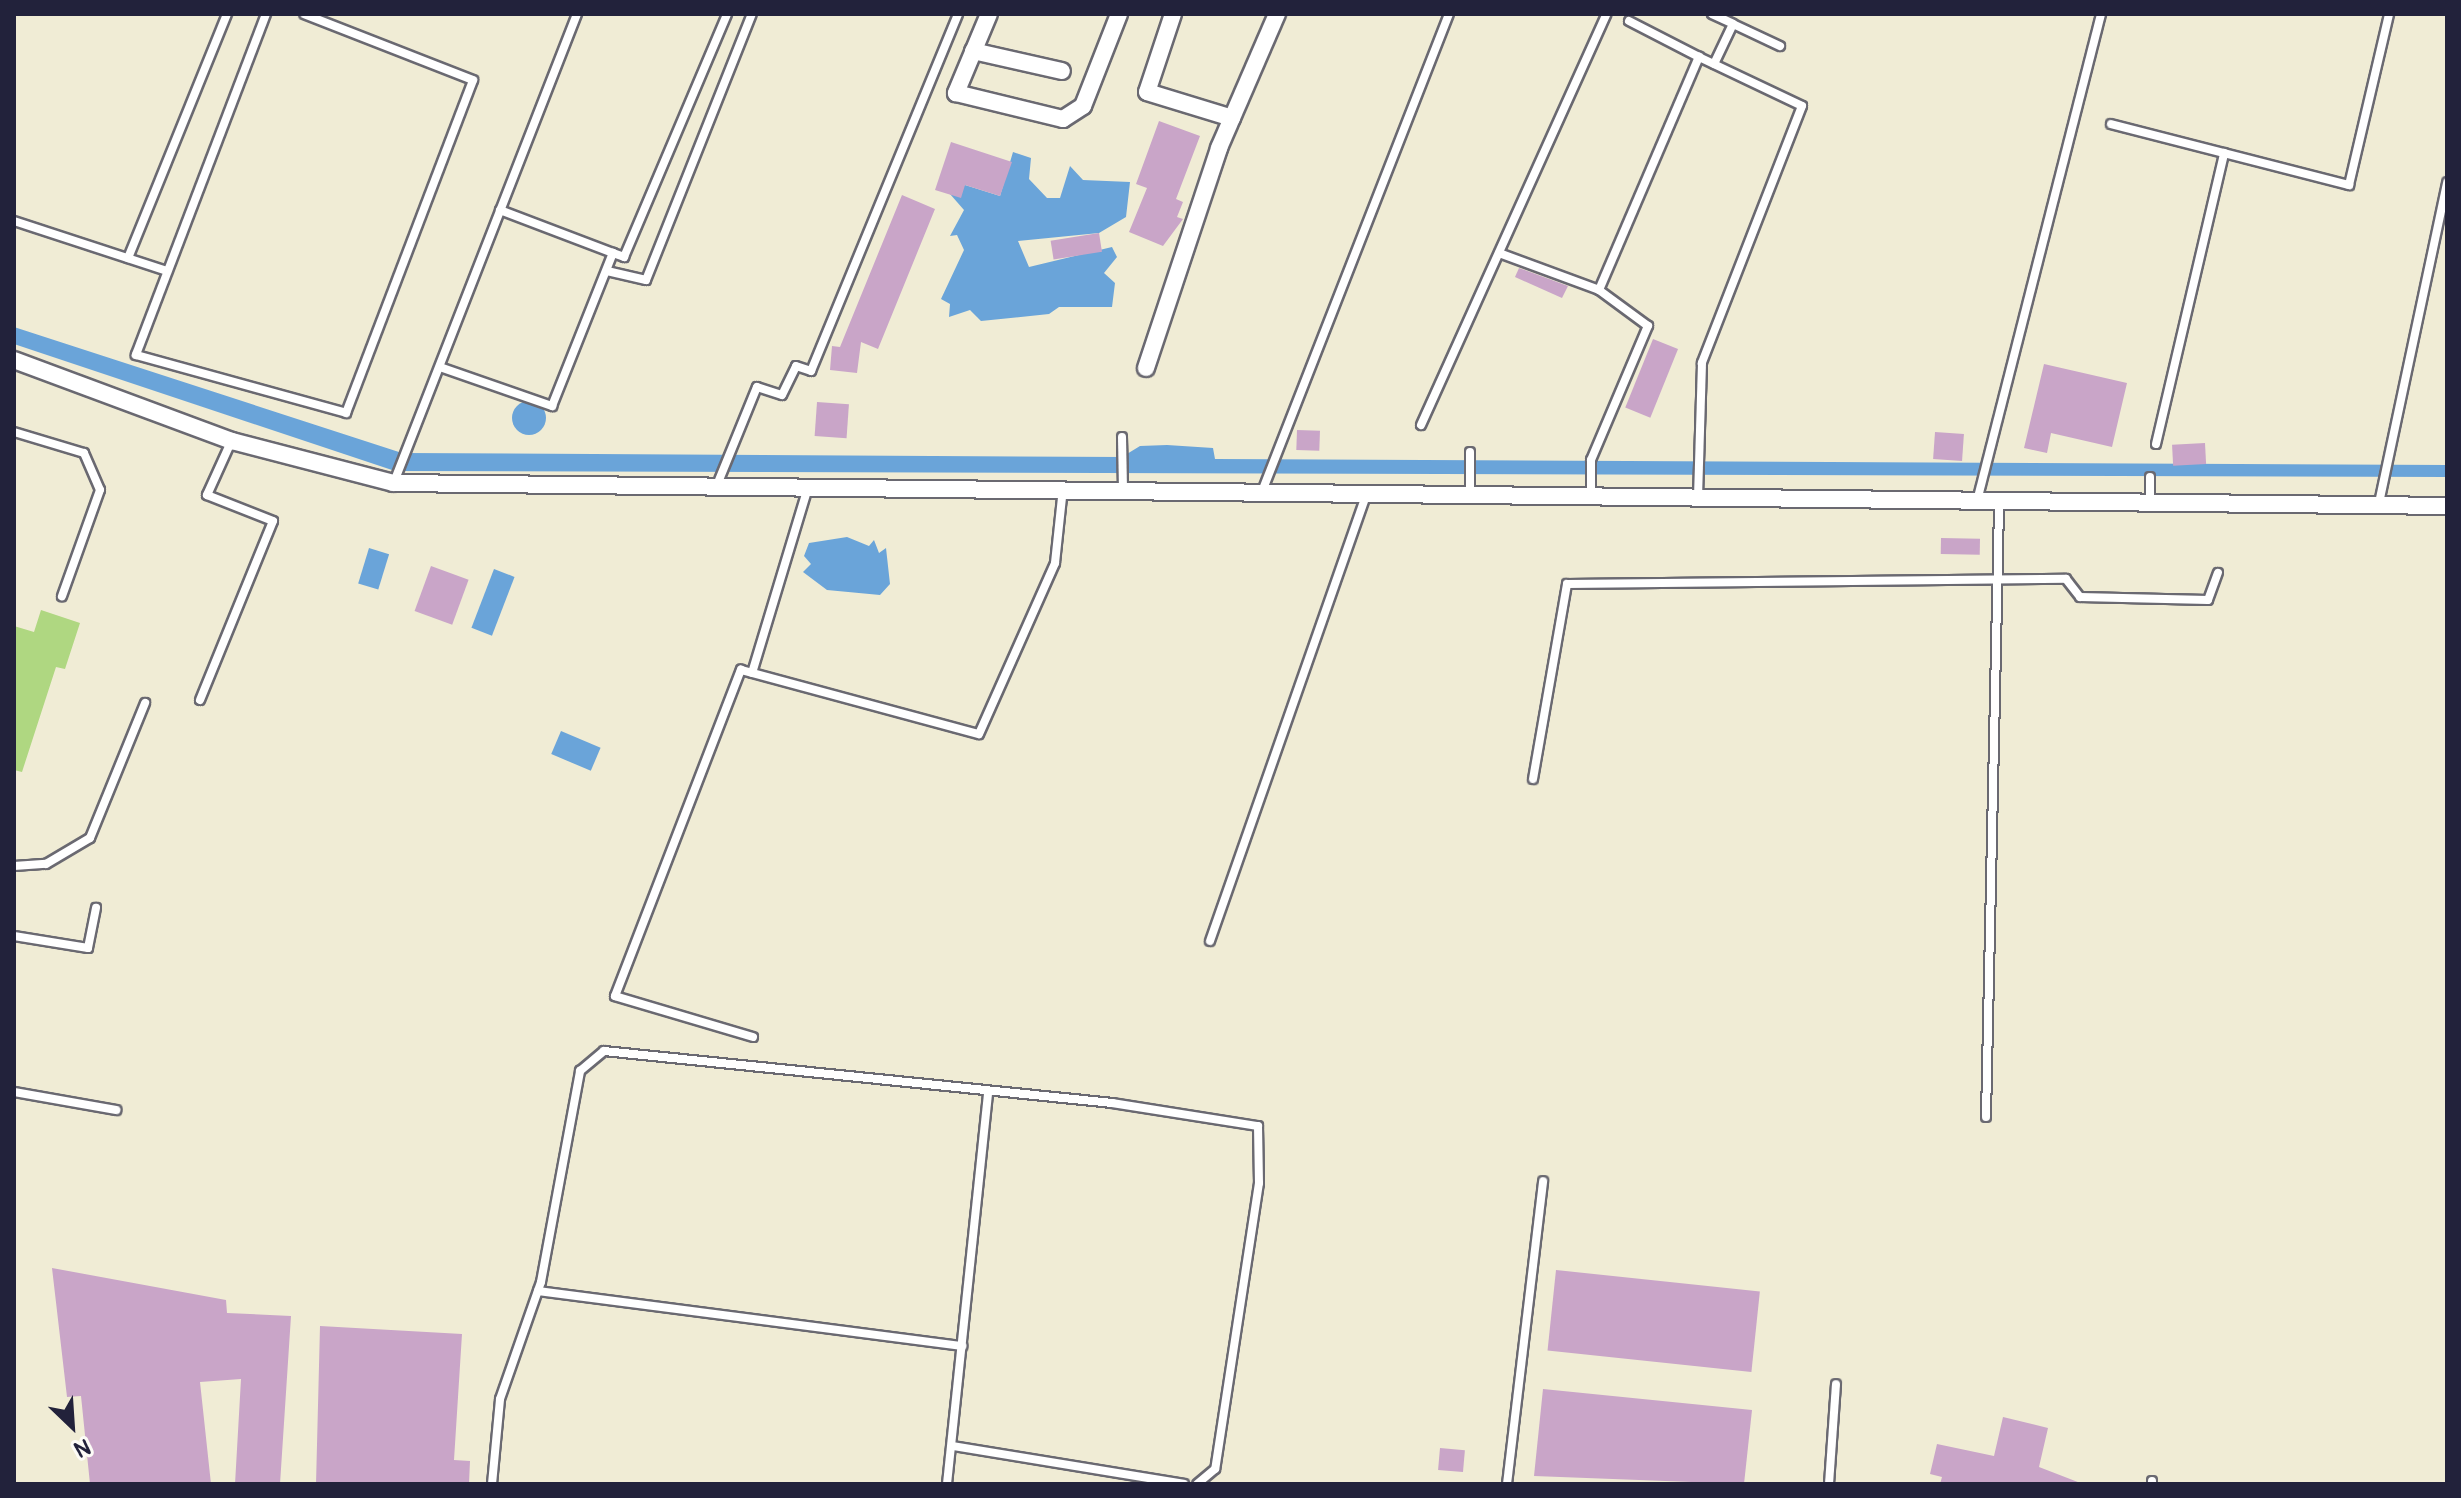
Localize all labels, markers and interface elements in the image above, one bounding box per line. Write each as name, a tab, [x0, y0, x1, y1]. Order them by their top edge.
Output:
north arrow	[32, 1386, 112, 1466]
text: N	[69, 1432, 95, 1464]

